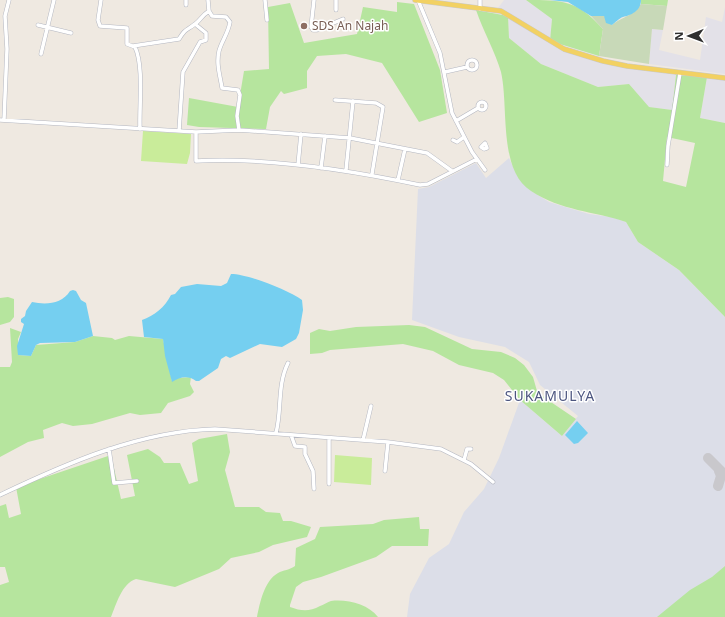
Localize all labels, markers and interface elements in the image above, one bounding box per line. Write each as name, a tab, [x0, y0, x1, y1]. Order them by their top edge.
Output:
north arrow	[669, 16, 709, 56]
place label: SDS An Najah	[312, 17, 388, 34]
marker: SDS An Najah	[299, 21, 309, 31]
text: N	[671, 32, 686, 41]
district label: SUKAMULYA	[505, 386, 595, 405]

